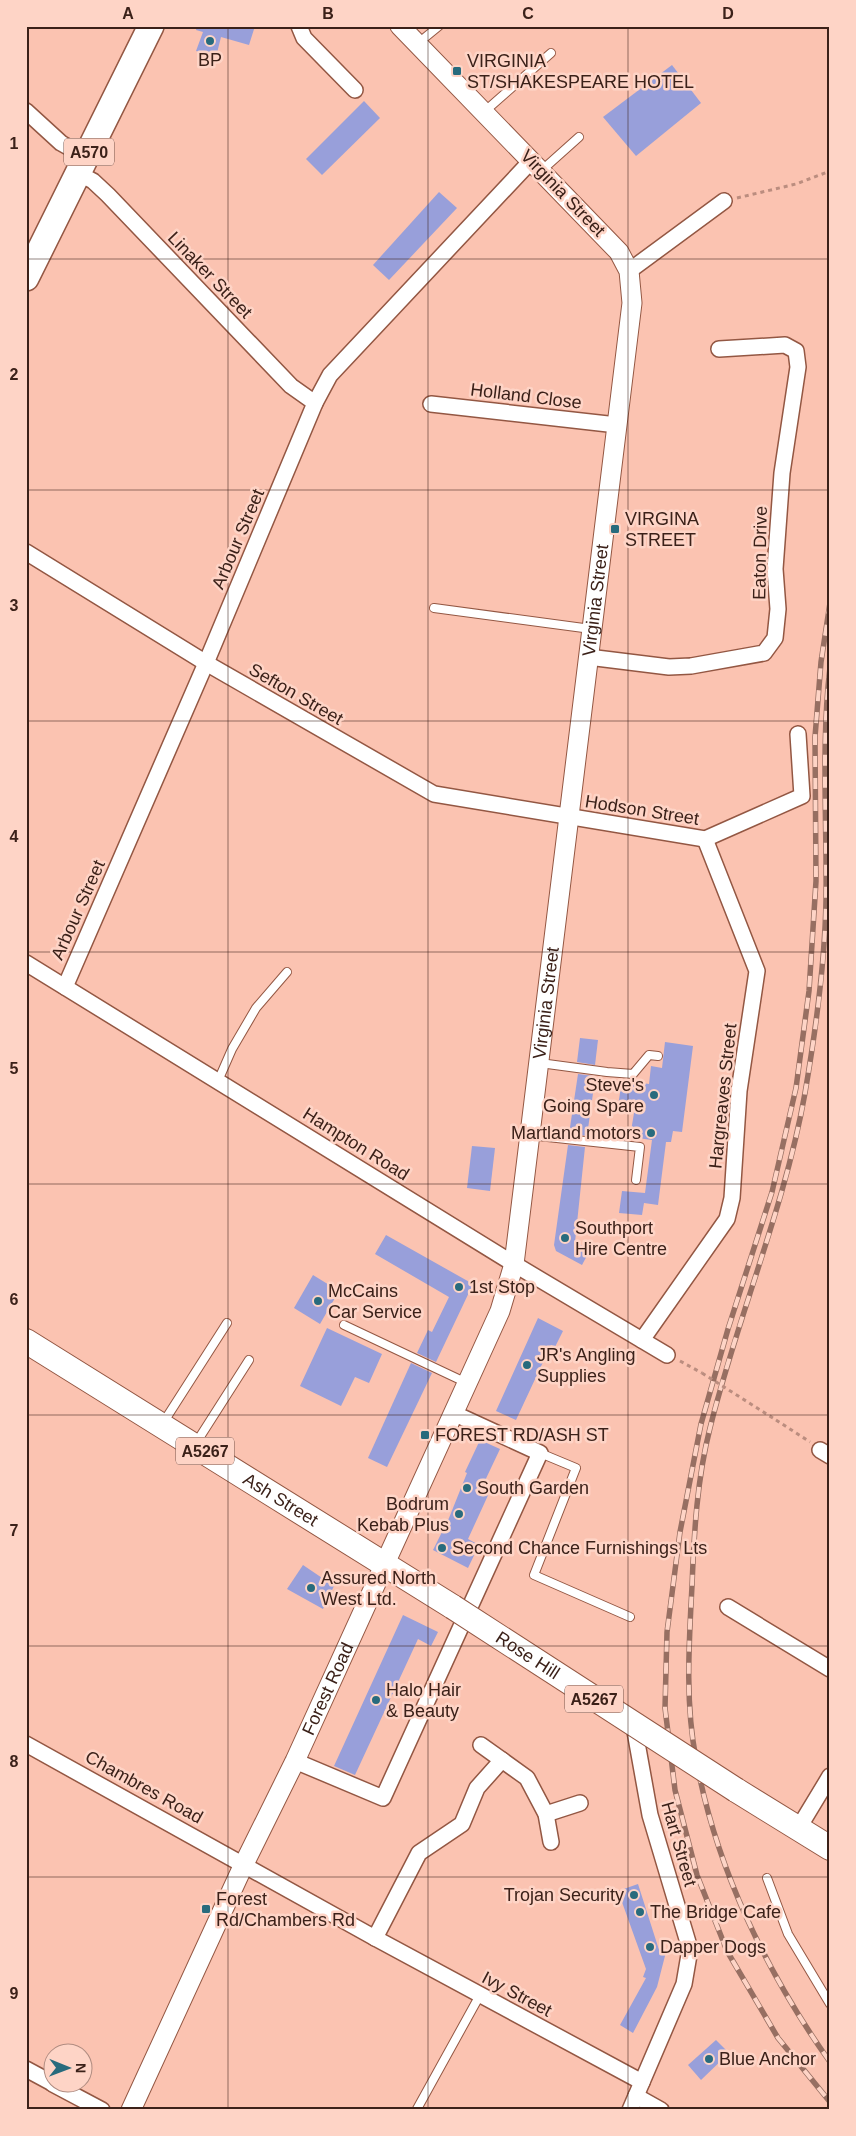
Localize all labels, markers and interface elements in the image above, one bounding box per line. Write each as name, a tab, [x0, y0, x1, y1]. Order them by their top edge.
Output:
text: A	[122, 5, 134, 22]
text: B	[322, 5, 334, 22]
text: C	[522, 5, 534, 22]
text: D	[722, 5, 734, 22]
marker: BP	[204, 35, 216, 47]
place label: BP	[198, 50, 222, 70]
place label: VIRGINIA ST/SHAKESPEARE HOTEL	[467, 51, 694, 92]
marker: VIRGINIA ST/SHAKESPEARE HOTEL	[451, 65, 463, 77]
text: 1	[10, 135, 19, 152]
road number: A570	[64, 138, 114, 166]
street label: Virginia Street	[517, 146, 609, 240]
street label: Linaker Street	[164, 228, 256, 322]
text: 2	[10, 366, 19, 383]
street label: Holland Close	[469, 379, 583, 413]
street label: Arbour Street	[208, 486, 268, 592]
street label: Eaton Drive	[749, 506, 771, 600]
place label: VIRGINA STREET	[625, 509, 699, 550]
marker: VIRGINA STREET	[609, 523, 621, 535]
street label: Virginia Street	[579, 543, 612, 657]
text: 3	[10, 597, 19, 614]
street label: Sefton Street	[245, 659, 347, 729]
street label: Hodson Street	[584, 791, 700, 829]
text: 4	[10, 828, 19, 845]
street label: Arbour Street	[47, 857, 109, 963]
street label: Virginia Street	[529, 946, 563, 1060]
street label: Hargreaves Street	[705, 1022, 741, 1170]
text: 5	[10, 1060, 19, 1077]
place label: Steve's Going Spare	[543, 1075, 644, 1116]
marker: Steve's Going Spare	[648, 1089, 660, 1101]
street label: Hampton Road	[299, 1103, 413, 1185]
place label: Martland motors	[511, 1123, 641, 1143]
marker: Martland motors	[645, 1127, 657, 1139]
place label: Southport Hire Centre	[575, 1218, 667, 1259]
marker: Southport Hire Centre	[559, 1232, 571, 1244]
place label: 1st Stop	[469, 1277, 535, 1297]
place label: McCains Car Service	[328, 1281, 422, 1322]
marker: 1st Stop	[453, 1281, 465, 1293]
text: 6	[10, 1291, 19, 1308]
marker: McCains Car Service	[312, 1295, 324, 1307]
place label: JR's Angling Supplies	[537, 1345, 636, 1386]
marker: JR's Angling Supplies	[521, 1359, 533, 1371]
place label: FOREST RD/ASH ST	[435, 1425, 609, 1445]
marker: FOREST RD/ASH ST	[419, 1429, 431, 1441]
road number: A5267	[176, 1438, 234, 1464]
street label: Ash Street	[240, 1469, 322, 1530]
place label: South Garden	[477, 1478, 589, 1498]
marker: South Garden	[461, 1482, 473, 1494]
place label: Bodrum Kebab Plus	[357, 1494, 449, 1535]
marker: Bodrum Kebab Plus	[453, 1508, 465, 1520]
text: 7	[10, 1522, 19, 1539]
place label: Second Chance Furnishings Lts	[452, 1538, 707, 1558]
marker: Second Chance Furnishings Lts	[436, 1542, 448, 1554]
place label: Assured North West Ltd.	[321, 1568, 436, 1609]
marker: Assured North West Ltd.	[305, 1582, 317, 1594]
street label: Rose Hill	[492, 1627, 563, 1683]
street label: Forest Road	[298, 1640, 358, 1738]
place label: Halo Hair & Beauty	[386, 1680, 461, 1721]
road number: A5267	[565, 1686, 623, 1712]
marker: Halo Hair & Beauty	[370, 1694, 382, 1706]
street label: Chambres Road	[82, 1746, 206, 1828]
text: 8	[10, 1753, 19, 1770]
street label: Hart Street	[657, 1799, 701, 1889]
place label: Trojan Security	[504, 1885, 624, 1905]
place label: Forest Rd/Chambers Rd	[216, 1889, 355, 1930]
marker: Trojan Security	[628, 1889, 640, 1901]
place label: The Bridge Cafe	[650, 1902, 781, 1922]
marker: Forest Rd/Chambers Rd	[200, 1903, 212, 1915]
marker: The Bridge Cafe	[634, 1906, 646, 1918]
place label: Dapper Dogs	[660, 1937, 766, 1957]
marker: Dapper Dogs	[644, 1941, 656, 1953]
street label: Ivy Street	[479, 1967, 555, 2021]
text: 9	[10, 1985, 19, 2002]
north arrow	[42, 2044, 92, 2094]
place label: Blue Anchor	[719, 2049, 816, 2069]
marker: Blue Anchor	[703, 2053, 715, 2065]
text: N	[73, 2063, 89, 2073]

